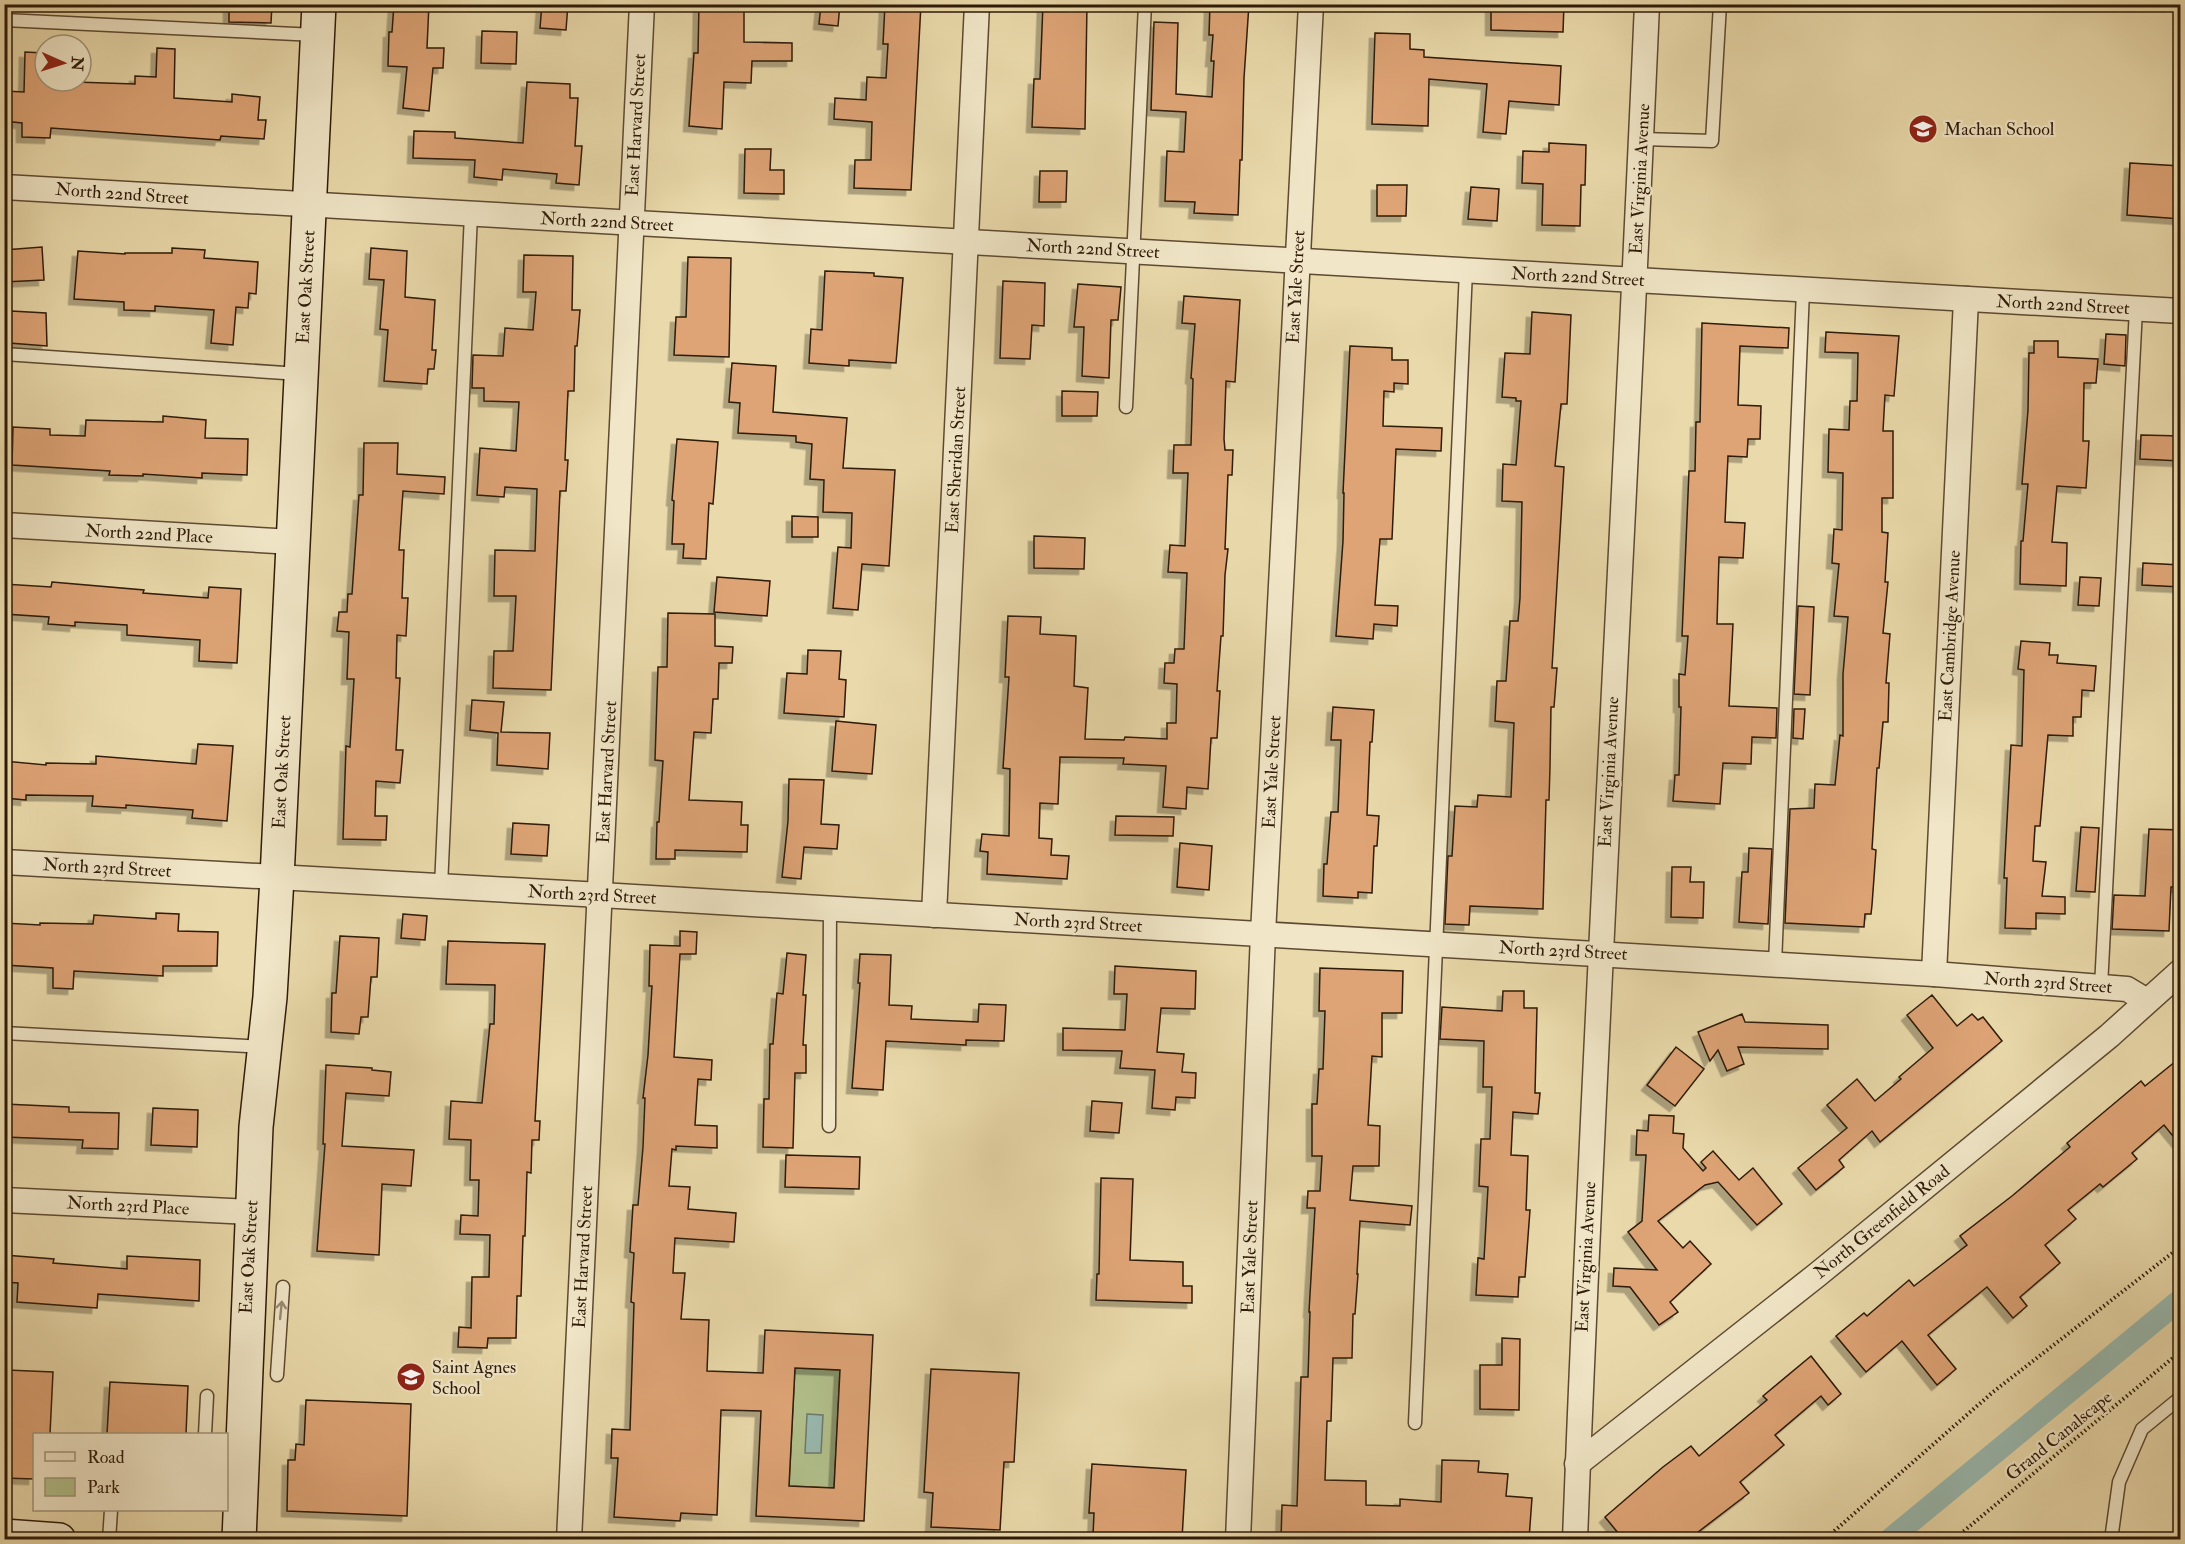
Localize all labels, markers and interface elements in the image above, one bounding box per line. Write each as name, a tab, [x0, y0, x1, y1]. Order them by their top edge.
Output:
north arrow	[33, 33, 93, 93]
street label: East Harvard Street	[621, 53, 651, 197]
text: N	[67, 55, 87, 72]
street label: East Virginia Avenue	[1625, 102, 1655, 255]
school or university icon: Machan School	[1907, 113, 1939, 145]
place label: Machan School	[1944, 118, 2055, 141]
street label: North 22nd Street	[55, 178, 190, 210]
street label: North 22nd Street	[540, 207, 674, 237]
street label: East Oak Street	[292, 229, 320, 345]
street label: East Yale Street	[1282, 230, 1310, 344]
street label: North 22nd Street	[1026, 234, 1160, 264]
street label: North 22nd Street	[1511, 262, 1645, 292]
street label: North 22nd Street	[1996, 290, 2130, 320]
street label: East Sheridan Street	[941, 386, 971, 534]
street label: North 22nd Place	[85, 519, 214, 549]
street label: East Cambridge Avenue	[1934, 549, 1966, 722]
street label: East Virginia Avenue	[1594, 695, 1624, 848]
street label: East Harvard Street	[592, 700, 622, 844]
street label: East Oak Street	[268, 714, 296, 830]
street label: East Yale Street	[1258, 715, 1286, 829]
street label: North 23rd Street	[42, 853, 172, 883]
street label: North 23rd Street	[527, 880, 657, 910]
street label: North 23rd Street	[1013, 908, 1143, 938]
street label: North 23rd Street	[1498, 936, 1628, 966]
street label: North 23rd Street	[1983, 967, 2113, 999]
street label: North Greenfield Road	[1809, 1160, 1955, 1284]
street label: East Virginia Avenue	[1571, 1180, 1601, 1333]
street label: East Harvard Street	[568, 1185, 598, 1329]
street label: North 23rd Place	[66, 1191, 190, 1221]
street label: East Oak Street	[235, 1199, 263, 1315]
street label: East Yale Street	[1237, 1200, 1263, 1314]
one-way arrow	[276, 1300, 287, 1320]
place label: Saint Agnes School	[432, 1356, 516, 1400]
school or university icon: Saint Agnes School	[395, 1361, 427, 1393]
street label: Grand Canalscape	[2001, 1386, 2117, 1486]
legend	[33, 1433, 228, 1511]
text: Road	[87, 1446, 125, 1469]
text: Park	[87, 1476, 120, 1499]

